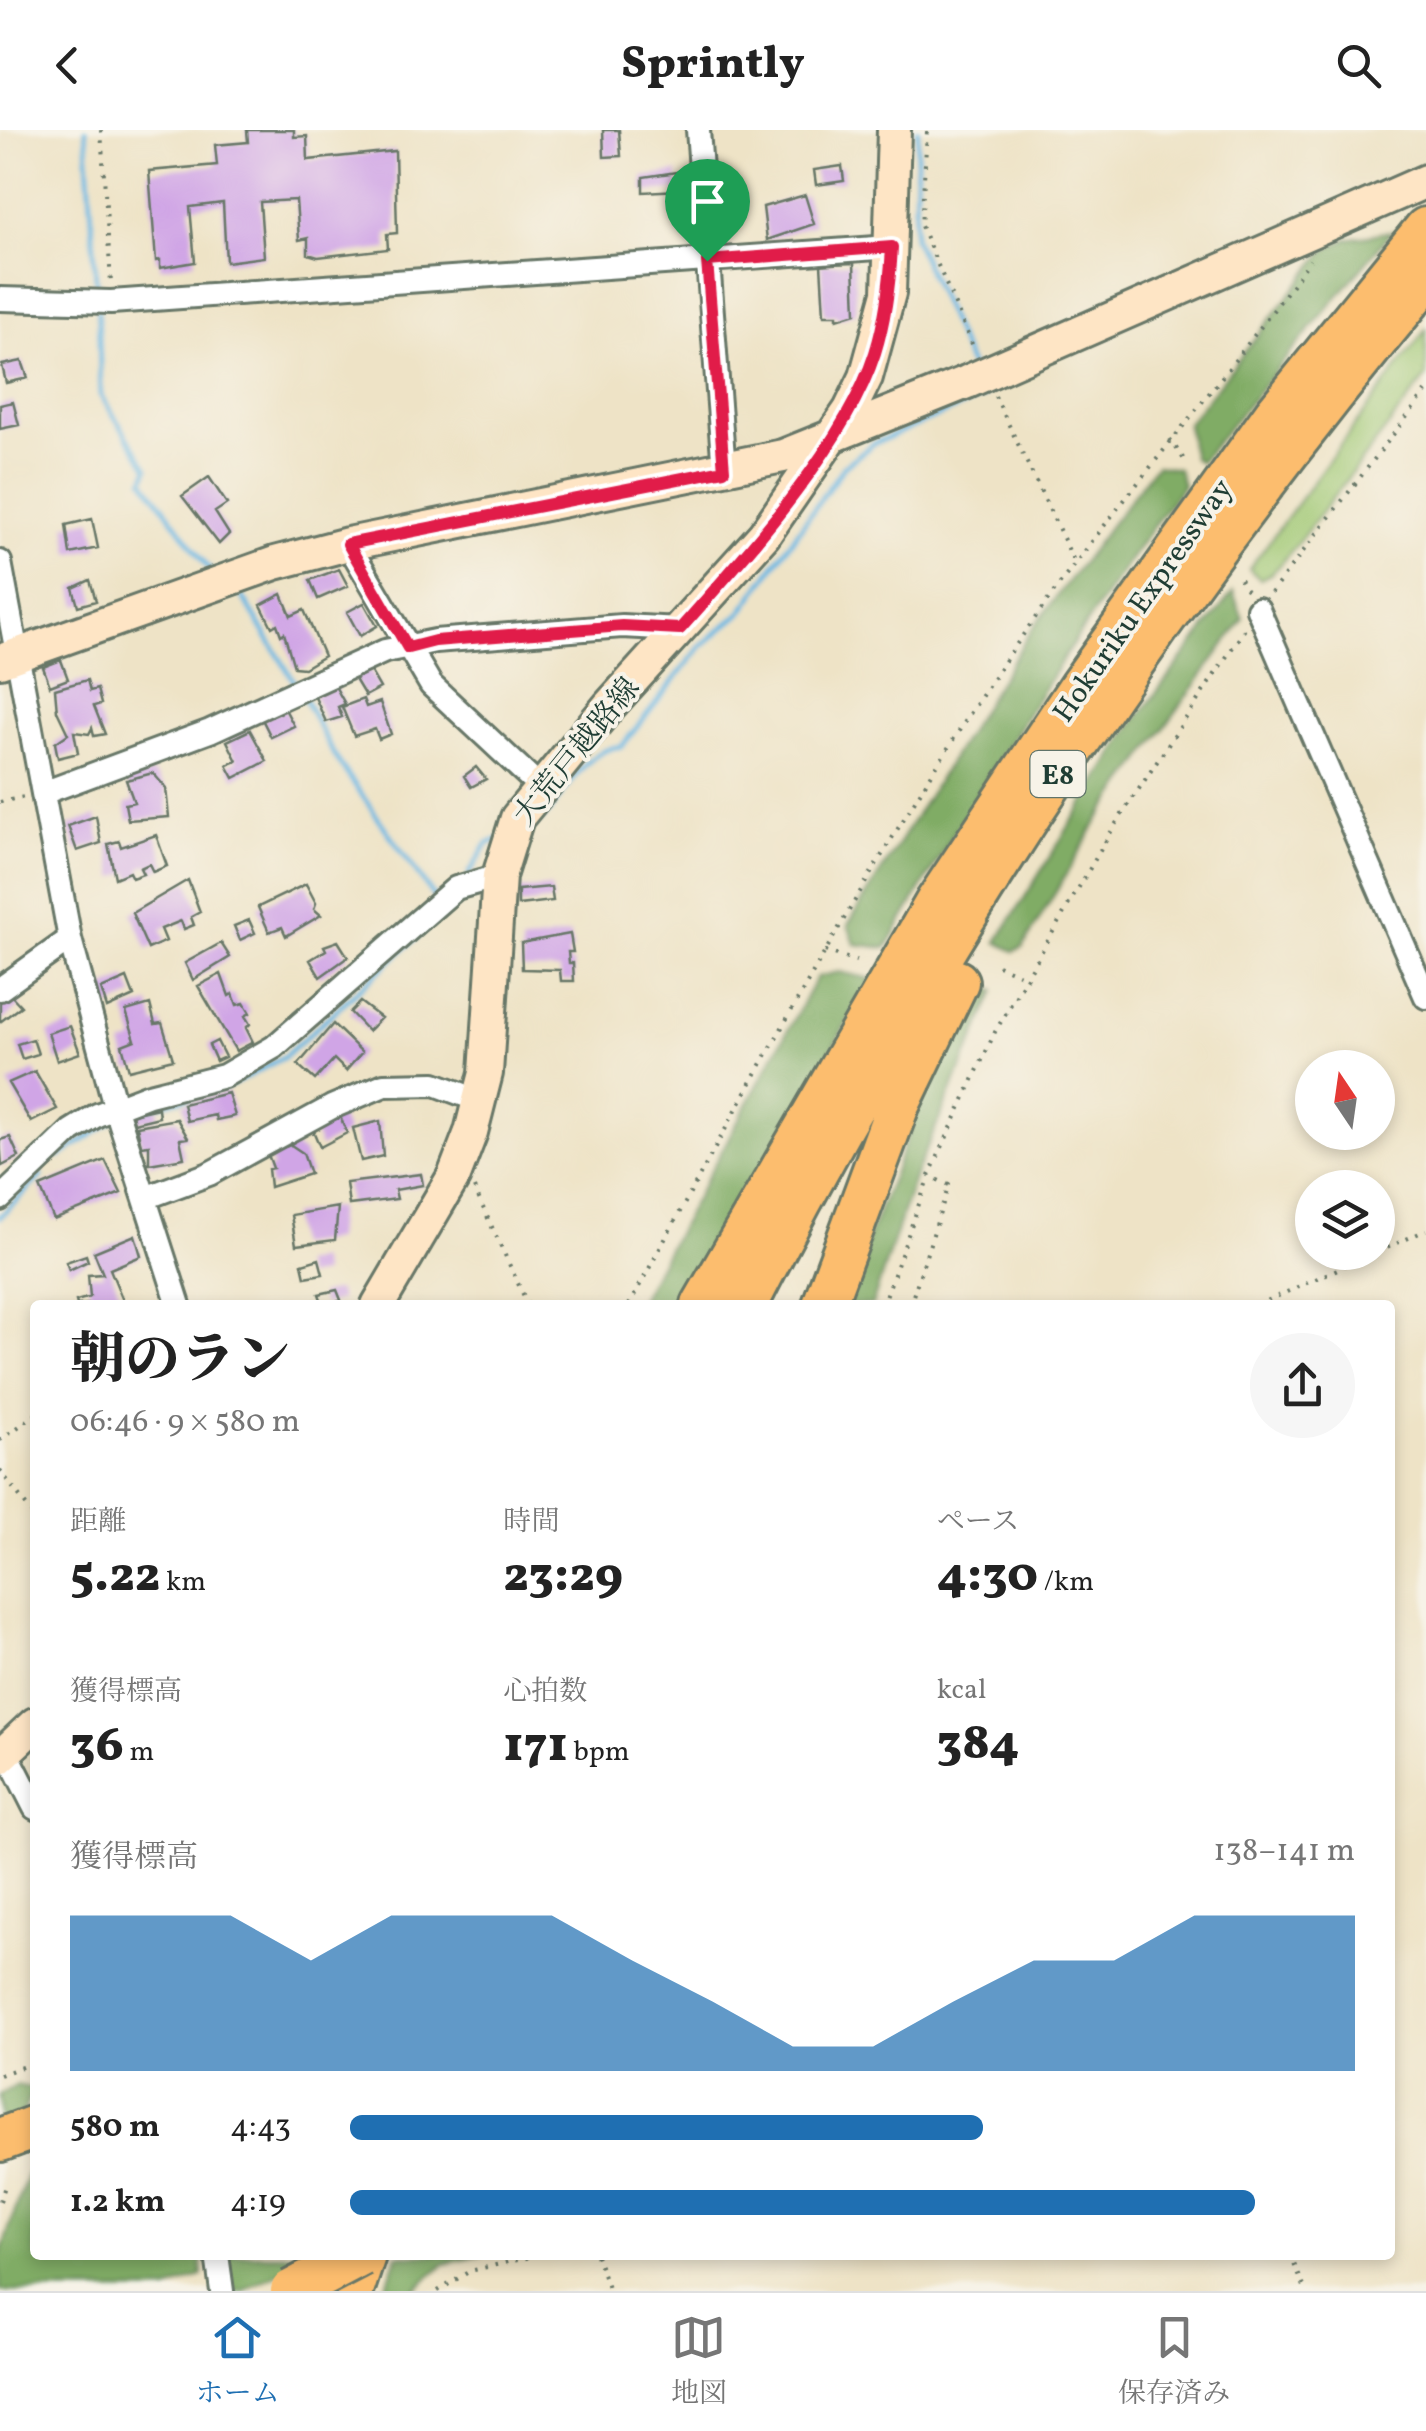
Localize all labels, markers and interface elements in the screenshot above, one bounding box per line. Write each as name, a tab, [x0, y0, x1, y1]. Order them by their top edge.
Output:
text: Sprintly	[621, 34, 805, 97]
icon: back	[40, 38, 95, 93]
icon: search	[1331, 38, 1386, 93]
pin	[665, 159, 750, 262]
icon: arrive	[680, 174, 735, 229]
street label: Hokuriku Expressway	[1044, 471, 1244, 731]
street label: 大荒戸越路線	[505, 669, 651, 835]
road number: E8	[1030, 751, 1086, 797]
north arrow	[1295, 1050, 1395, 1150]
map controls	[1295, 1050, 1395, 1270]
button: layers	[1295, 1170, 1395, 1270]
text: 朝のラン	[70, 1325, 290, 1401]
button: share	[1250, 1333, 1355, 1438]
text: 06:46 · 9 × 580 m	[70, 1401, 300, 1445]
text: 距離	[70, 1503, 126, 1542]
text: 時間	[503, 1503, 559, 1542]
text: ペース	[937, 1503, 1019, 1542]
text: 5.22	[70, 1542, 160, 1612]
text: 23:29	[503, 1542, 623, 1612]
text: 4:30	[937, 1542, 1038, 1612]
text: km	[160, 1563, 206, 1602]
text: /km	[1038, 1563, 1094, 1602]
text: kcal	[937, 1671, 986, 1710]
text: 獲得標高	[70, 1673, 182, 1712]
text: 心拍数	[503, 1673, 587, 1712]
text: 384	[937, 1710, 1019, 1780]
text: 36	[70, 1712, 124, 1782]
text: 171	[503, 1712, 568, 1782]
text: m	[124, 1733, 154, 1772]
text: bpm	[568, 1733, 630, 1772]
text: 138–141 m	[1213, 1830, 1355, 1874]
text: 獲得標高	[70, 1837, 198, 1881]
text: 580 m	[70, 2106, 160, 2150]
text: 4:43	[230, 2106, 291, 2150]
text: 1.2 km	[70, 2181, 165, 2225]
text: 4:19	[230, 2181, 286, 2225]
tab: ホーム	[196, 2310, 280, 2414]
tab: 地図	[671, 2310, 727, 2414]
tab: 保存済み	[1118, 2310, 1230, 2414]

